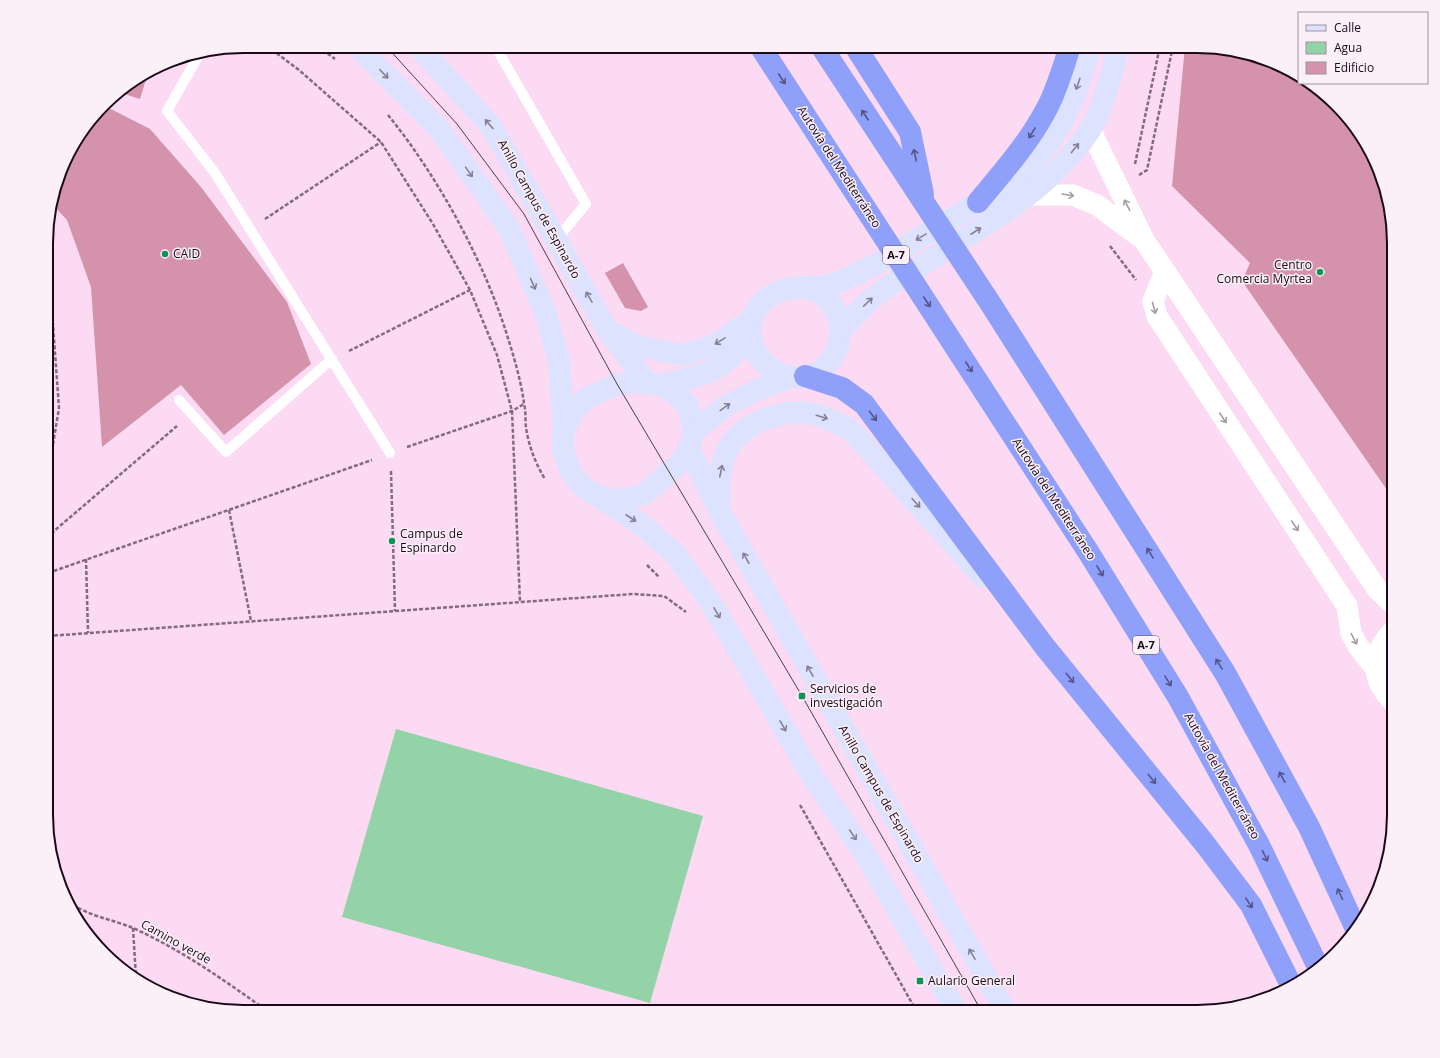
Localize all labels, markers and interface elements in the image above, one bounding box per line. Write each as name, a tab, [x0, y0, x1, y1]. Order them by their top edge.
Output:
legend	[1298, 12, 1428, 84]
text: Calle	[1334, 19, 1361, 36]
text: Agua	[1334, 39, 1362, 56]
text: Edificio	[1334, 59, 1374, 76]
one-way arrow	[379, 69, 389, 79]
one-way arrow	[778, 73, 786, 85]
one-way arrow	[1074, 77, 1082, 89]
street label: Autovía del Mediterráneo	[794, 102, 885, 231]
one-way arrow	[861, 109, 869, 121]
one-way arrow	[485, 119, 494, 129]
one-way arrow	[1028, 127, 1036, 138]
street label: Anillo Campus de Espinardo	[494, 136, 585, 281]
one-way arrow	[1071, 143, 1080, 154]
one-way arrow	[910, 149, 918, 162]
one-way arrow	[465, 166, 473, 177]
one-way arrow	[1061, 191, 1074, 199]
one-way arrow	[1123, 199, 1130, 211]
one-way arrow	[970, 226, 982, 234]
one-way arrow	[916, 233, 927, 241]
place label: CAID	[173, 245, 200, 262]
road number: A-7	[883, 246, 909, 264]
marker: CAID	[160, 249, 170, 259]
place label: Centro Comercia Myrtea	[1217, 256, 1312, 287]
marker: Centro Comercia Myrtea	[1315, 267, 1325, 277]
one-way arrow	[530, 278, 537, 290]
one-way arrow	[584, 291, 592, 303]
one-way arrow	[923, 296, 931, 307]
one-way arrow	[863, 298, 873, 307]
one-way arrow	[1151, 301, 1159, 314]
one-way arrow	[715, 337, 726, 345]
one-way arrow	[966, 361, 974, 373]
one-way arrow	[719, 403, 730, 411]
one-way arrow	[869, 411, 877, 422]
one-way arrow	[1219, 412, 1227, 423]
one-way arrow	[815, 414, 828, 421]
street label: Autovía del Mediterráneo	[1009, 434, 1100, 563]
one-way arrow	[717, 465, 725, 478]
one-way arrow	[912, 498, 921, 508]
one-way arrow	[625, 514, 637, 522]
one-way arrow	[1291, 520, 1299, 531]
place label: Campus de Espinardo	[400, 525, 463, 556]
marker: Campus de Espinardo	[387, 536, 397, 546]
one-way arrow	[1146, 548, 1154, 559]
one-way arrow	[741, 552, 749, 564]
one-way arrow	[1096, 565, 1104, 576]
one-way arrow	[714, 607, 722, 619]
one-way arrow	[1351, 633, 1359, 645]
road number: A-7	[1133, 636, 1159, 654]
one-way arrow	[1215, 658, 1223, 669]
one-way arrow	[806, 665, 814, 677]
one-way arrow	[1065, 672, 1074, 683]
one-way arrow	[1165, 675, 1173, 687]
place label: Servicios de investigación	[810, 680, 883, 711]
marker: Servicios de investigación	[797, 691, 807, 701]
street label: Autovía del Mediterráneo	[1181, 709, 1264, 842]
one-way arrow	[779, 720, 787, 732]
street label: Anillo Campus de Espinardo	[835, 722, 928, 866]
one-way arrow	[1277, 772, 1285, 784]
one-way arrow	[1147, 773, 1156, 784]
one-way arrow	[849, 830, 857, 841]
one-way arrow	[1262, 850, 1269, 862]
one-way arrow	[1336, 888, 1343, 900]
one-way arrow	[1245, 897, 1253, 909]
street label: Camino verde	[138, 915, 215, 968]
one-way arrow	[968, 948, 976, 960]
place label: Aulario General	[928, 972, 1015, 989]
marker: Aulario General	[915, 976, 925, 986]

